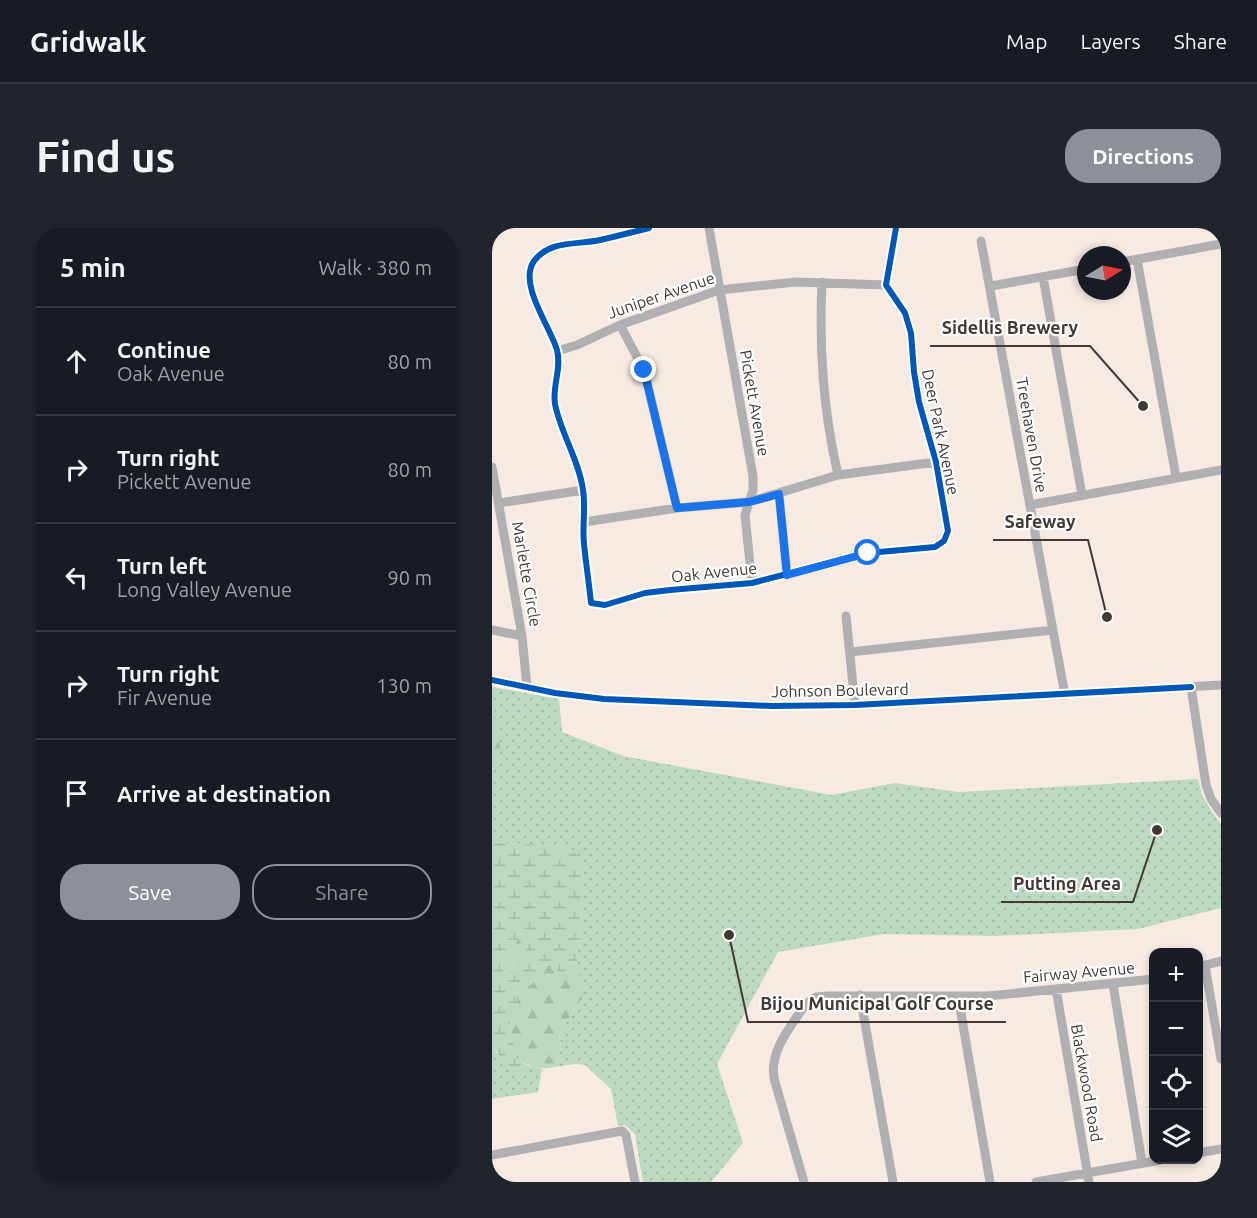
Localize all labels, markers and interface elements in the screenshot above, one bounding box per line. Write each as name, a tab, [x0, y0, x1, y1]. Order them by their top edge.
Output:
text: Gridwalk	[30, 26, 147, 57]
text: Map	[1006, 29, 1047, 53]
text: Layers	[1080, 29, 1141, 53]
text: Share	[1174, 29, 1227, 53]
button: Directions	[1065, 129, 1221, 183]
text: Find us	[36, 133, 175, 180]
north arrow	[1077, 246, 1131, 300]
text: 5 min	[60, 253, 126, 282]
text: Walk · 380 m	[319, 256, 432, 279]
street label: Juniper Avenue	[605, 268, 717, 322]
callout: Sidellis Brewery	[930, 310, 1090, 346]
text: Sidellis Brewery	[942, 317, 1079, 337]
text: Continue	[117, 337, 211, 362]
icon: ahead	[60, 345, 93, 378]
street label: Pickett Avenue	[737, 348, 773, 458]
text: 80 m	[388, 350, 432, 373]
route end	[630, 356, 656, 382]
text: Oak Avenue	[117, 362, 225, 385]
street label: Deer Park Avenue	[919, 367, 963, 497]
street label: Treehaven Drive	[1013, 376, 1051, 494]
text: Turn right	[117, 445, 219, 470]
icon: right	[60, 453, 93, 486]
text: 80 m	[388, 458, 432, 481]
text: Pickett Avenue	[117, 470, 252, 493]
callout: Safeway	[993, 504, 1088, 540]
text: Safeway	[1005, 511, 1076, 531]
street label: Marlette Circle	[509, 520, 545, 628]
route start	[854, 539, 880, 565]
text: Turn left	[117, 553, 207, 578]
street label: Oak Avenue	[670, 559, 758, 585]
icon: left	[60, 561, 93, 594]
text: 90 m	[388, 566, 432, 589]
text: Long Valley Avenue	[117, 578, 292, 601]
text: Turn right	[117, 661, 219, 686]
icon: right	[60, 669, 93, 702]
text: 130 m	[376, 674, 432, 697]
street label: Johnson Boulevard	[771, 680, 909, 700]
text: Fir Avenue	[117, 686, 212, 709]
icon: arrive	[60, 777, 93, 810]
text: Arrive at destination	[117, 781, 331, 806]
button: Save	[60, 864, 240, 920]
button: Share	[252, 864, 432, 920]
callout: Putting Area	[1001, 866, 1133, 902]
text: Putting Area	[1013, 873, 1121, 893]
map controls	[1149, 948, 1203, 1164]
button: +	[1149, 948, 1203, 1002]
street label: Fairway Avenue	[1022, 958, 1136, 986]
callout: Bijou Municipal Golf Course	[748, 986, 1006, 1022]
text: Bijou Municipal Golf Course	[760, 993, 994, 1013]
button: −	[1149, 1002, 1203, 1056]
street label: Blackwood Road	[1068, 1023, 1106, 1143]
button: locate	[1149, 1056, 1203, 1110]
button: layers	[1149, 1110, 1203, 1164]

